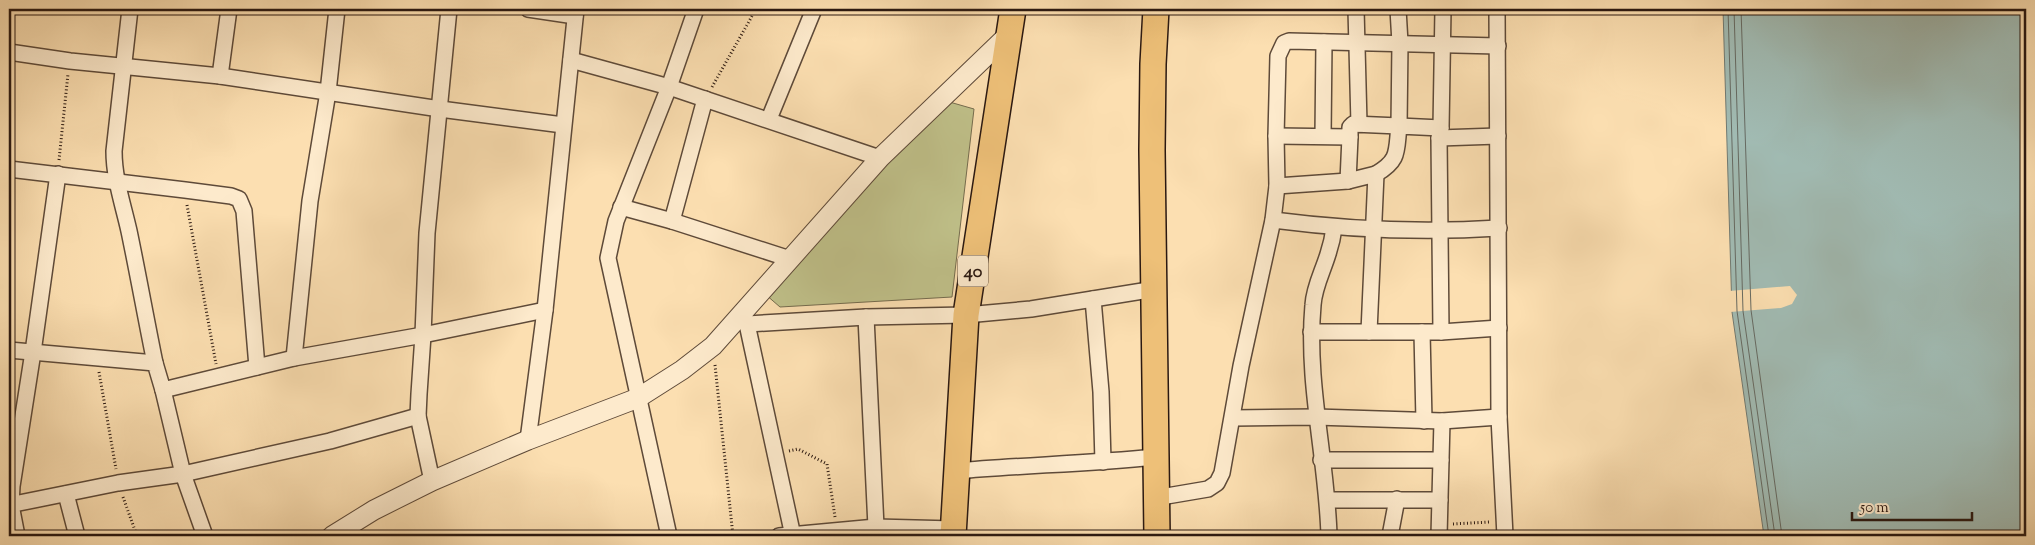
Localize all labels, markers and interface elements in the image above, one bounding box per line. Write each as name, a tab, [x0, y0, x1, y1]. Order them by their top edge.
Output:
road number: 40	[958, 256, 988, 286]
scale bar	[1852, 490, 1972, 522]
text: 50 m	[1859, 498, 1889, 519]

